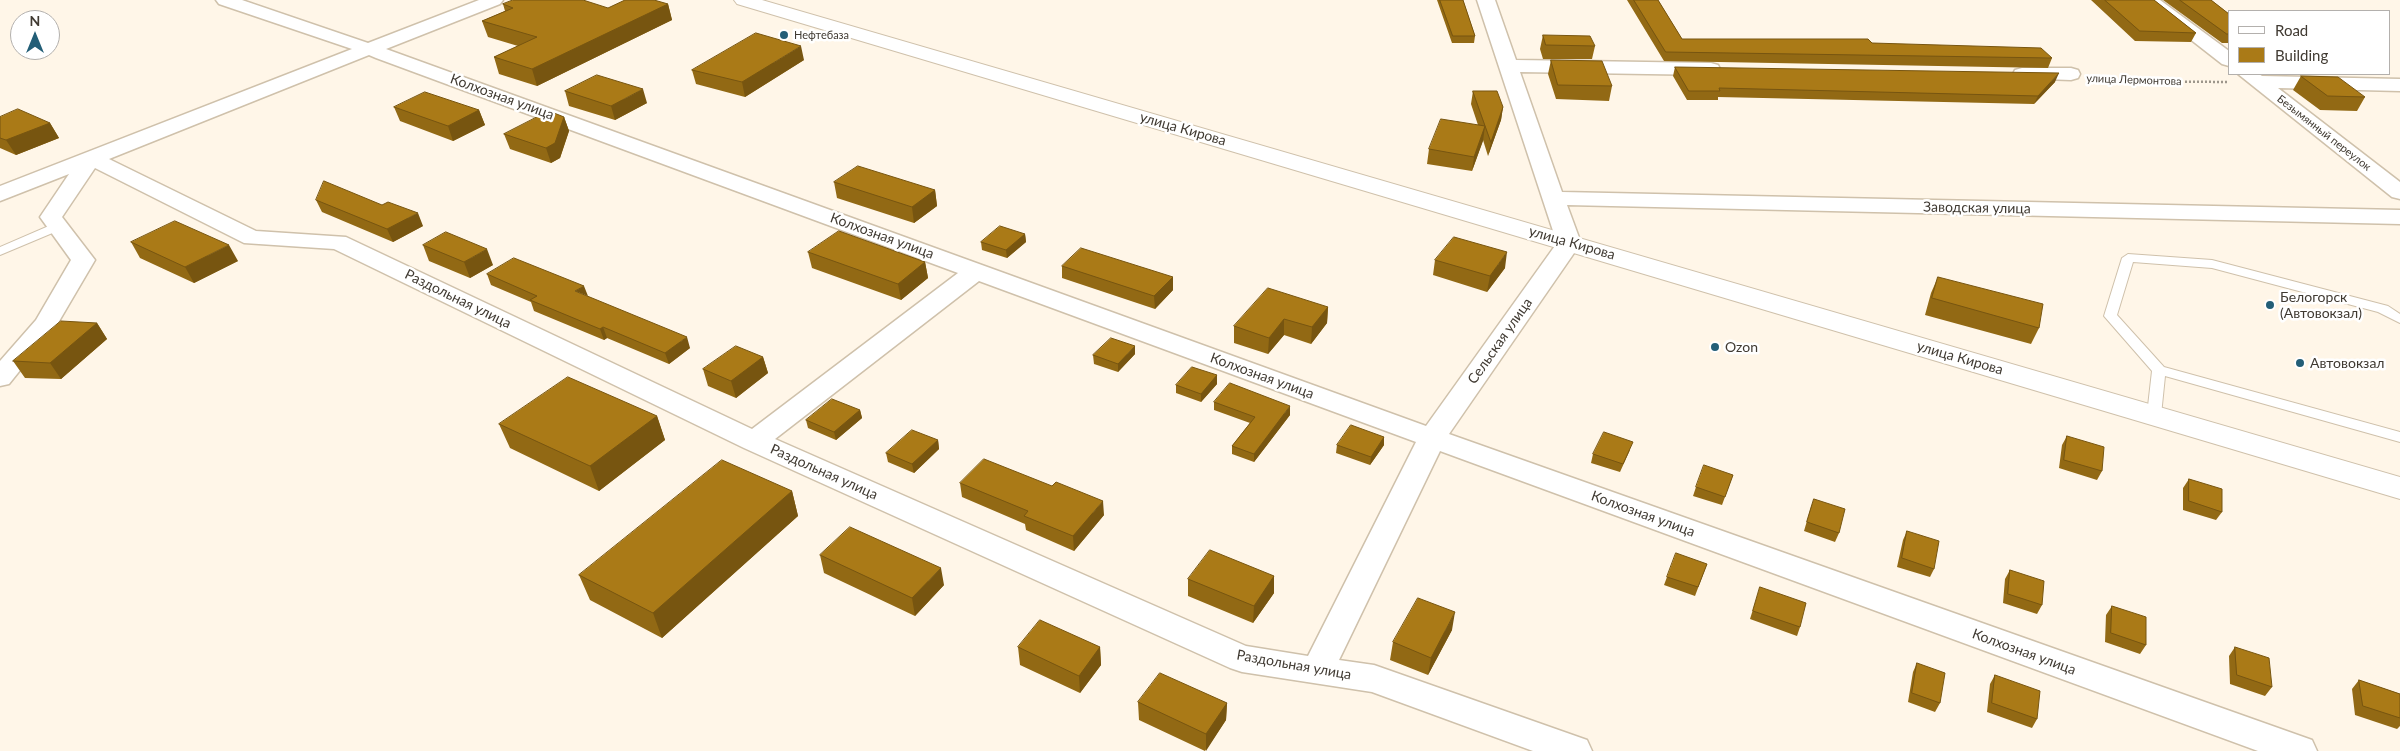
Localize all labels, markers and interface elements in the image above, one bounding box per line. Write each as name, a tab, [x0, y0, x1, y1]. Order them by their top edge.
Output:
north arrow	[10, 10, 60, 60]
legend	[2228, 10, 2390, 75]
text: N	[30, 12, 40, 29]
text: Road	[2275, 21, 2308, 39]
place label: Нефтебаза	[794, 28, 849, 42]
marker: Нефтебаза	[778, 29, 790, 41]
text: Building	[2275, 46, 2328, 64]
street label: Колхозная улица	[448, 70, 556, 124]
street label: улица Лермонтова	[2086, 72, 2182, 88]
street label: Безымянный переулок	[2274, 92, 2374, 174]
street label: улица Кирова	[1138, 109, 1228, 149]
street label: Заводская улица	[1923, 199, 2031, 217]
street label: Колхозная улица	[828, 209, 936, 263]
street label: улица Кирова	[1527, 223, 1617, 263]
street label: Раздольная улица	[402, 266, 514, 332]
place label: Белогорск (Автовокзал)	[2280, 289, 2362, 322]
street label: Сельская улица	[1464, 295, 1536, 387]
marker: Белогорск (Автовокзал)	[2264, 299, 2276, 311]
street label: улица Кирова	[1915, 338, 2005, 378]
place label: Ozon	[1725, 339, 1758, 355]
marker: Ozon	[1709, 341, 1721, 353]
street label: Колхозная улица	[1208, 349, 1316, 403]
place label: Автовокзал	[2310, 355, 2385, 371]
marker: Автовокзал	[2294, 357, 2306, 369]
street label: Раздольная улица	[768, 441, 880, 503]
street label: Колхозная улица	[1589, 487, 1697, 541]
street label: Колхозная улица	[1970, 625, 2078, 679]
street label: Раздольная улица	[1235, 647, 1353, 683]

